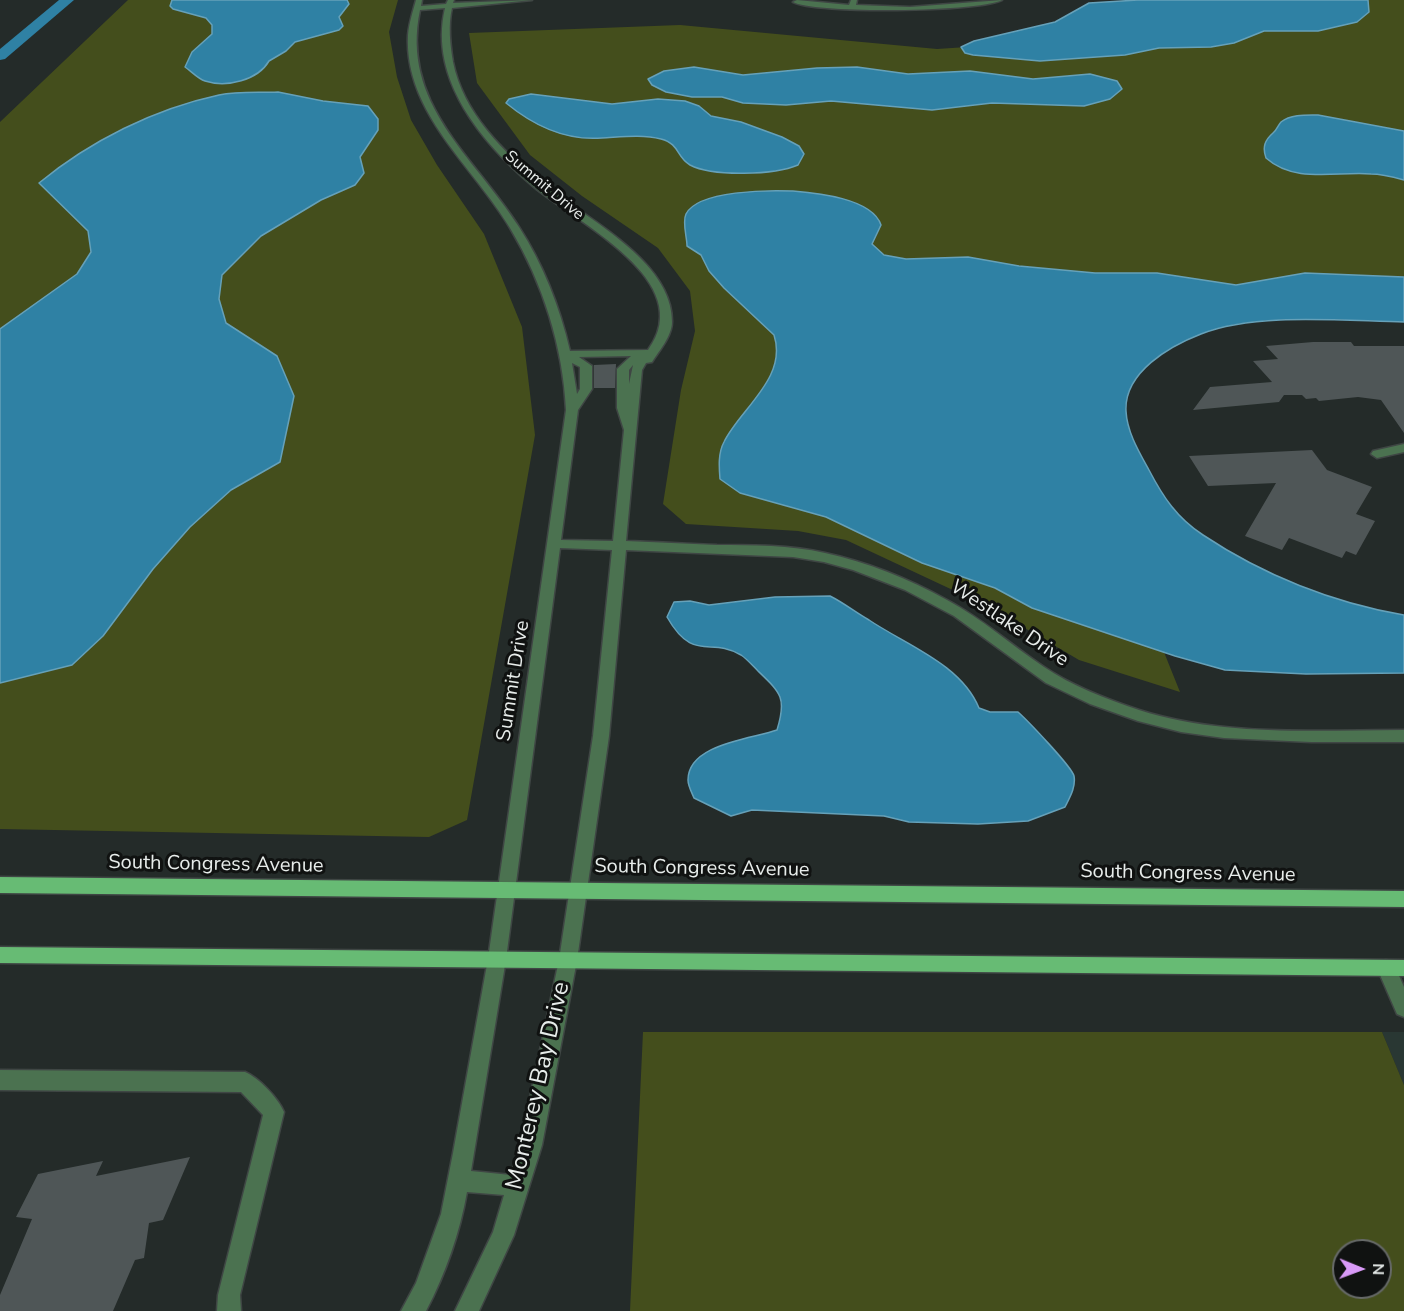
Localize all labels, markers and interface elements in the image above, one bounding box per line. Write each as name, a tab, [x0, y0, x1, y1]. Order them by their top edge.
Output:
street label: Summit Drive	[500, 147, 588, 225]
street label: Westlake Drive	[945, 576, 1073, 672]
street label: Summit Drive	[493, 619, 535, 743]
street label: South Congress Avenue	[108, 851, 324, 879]
street label: South Congress Avenue	[594, 855, 810, 883]
street label: South Congress Avenue	[1080, 860, 1296, 888]
street label: Monterey Bay Drive	[501, 979, 577, 1193]
north arrow	[1332, 1239, 1392, 1299]
text: N	[1367, 1263, 1389, 1275]

